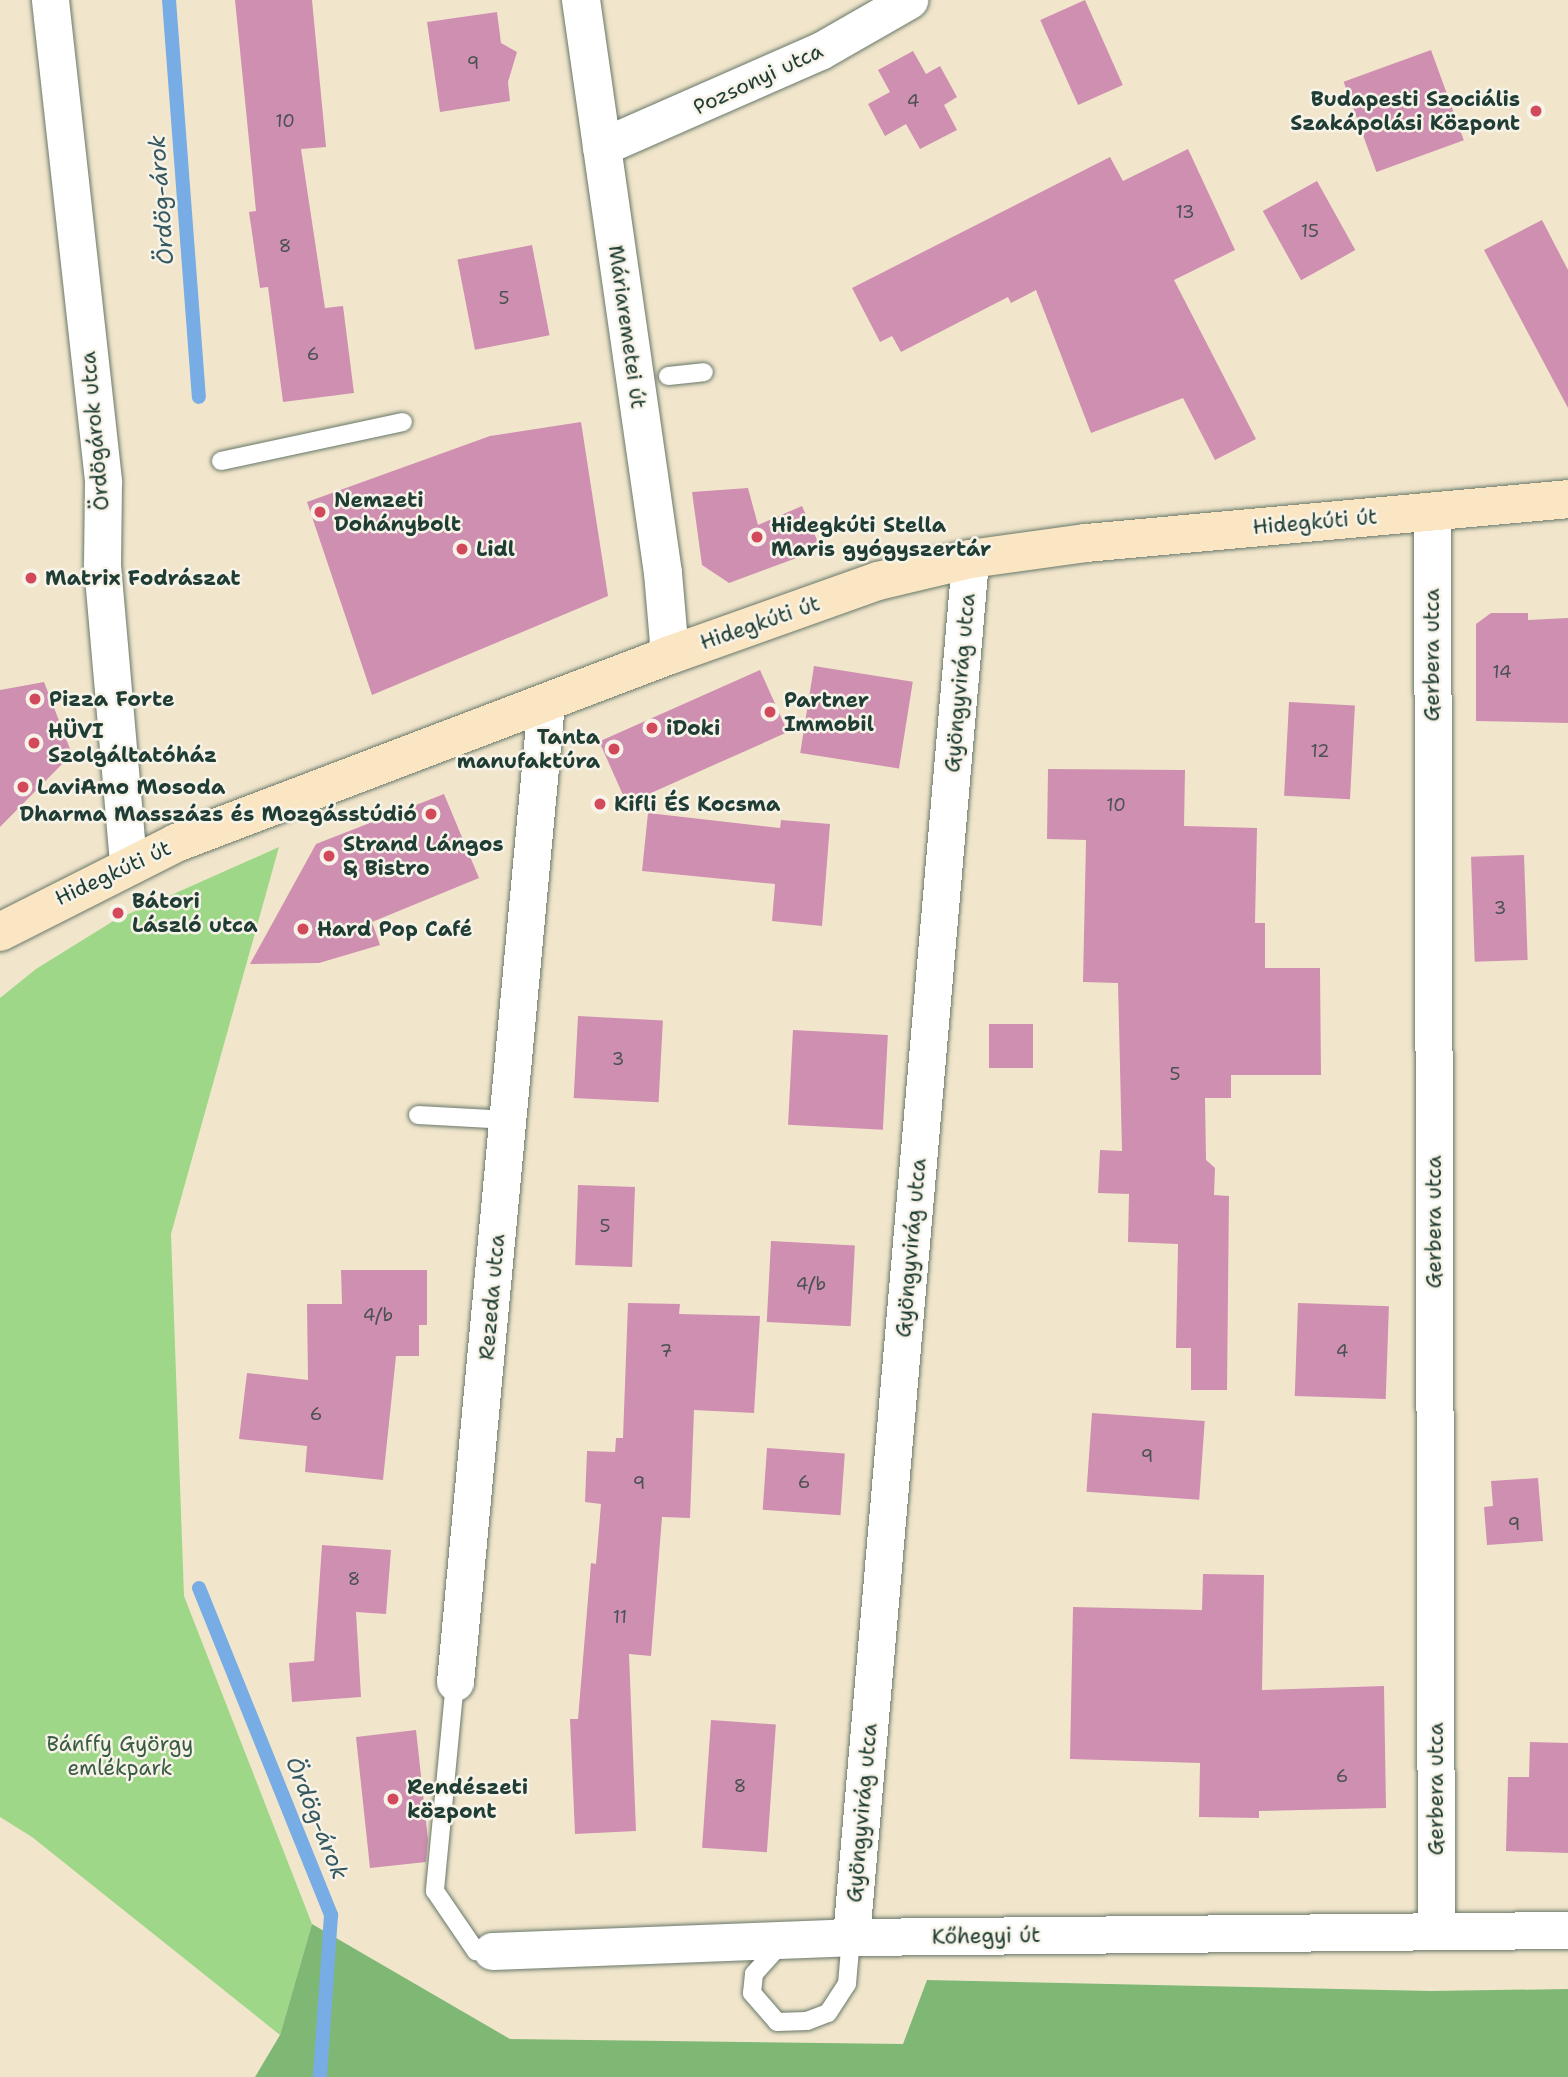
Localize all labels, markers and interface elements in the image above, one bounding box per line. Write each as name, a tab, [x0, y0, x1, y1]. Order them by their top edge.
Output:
street label: Pozsonyi utca	[689, 38, 827, 120]
house number: 9	[467, 52, 479, 74]
place label: Budapesti Szociális Szakápolási Központ	[1290, 86, 1520, 136]
house number: 4	[907, 90, 919, 112]
marker: Budapesti Szociális Szakápolási Központ	[1526, 101, 1546, 121]
house number: 10	[275, 110, 295, 132]
water label: Ördög-árok	[143, 134, 179, 266]
house number: 13	[1175, 201, 1195, 223]
house number: 15	[1301, 220, 1319, 242]
house number: 8	[279, 235, 291, 257]
street label: Máriaremetei út	[603, 244, 651, 410]
house number: 5	[498, 287, 510, 309]
house number: 6	[307, 343, 319, 365]
street label: Ördögárok utca	[75, 350, 115, 512]
place label: Nemzeti Dohánybolt	[334, 487, 461, 537]
marker: Nemzeti Dohánybolt	[312, 504, 328, 520]
street label: Hidegkúti út	[1252, 504, 1378, 540]
place label: Hidegkúti Stella Maris gyógyszertár	[771, 512, 991, 562]
marker: Hidegkúti Stella Maris gyógyszertár	[749, 529, 765, 545]
place label: Lidl	[476, 536, 515, 562]
marker: Lidl	[454, 541, 470, 557]
place label: Matrix Fodrászat	[45, 565, 240, 591]
marker: Matrix Fodrászat	[23, 570, 39, 586]
street label: Gerbera utca	[1419, 588, 1445, 722]
street label: Hidegkúti út	[697, 591, 823, 655]
street label: Gyöngyvirág utca	[940, 592, 980, 774]
house number: 14	[1492, 661, 1512, 683]
place label: Pizza Forte	[49, 686, 175, 712]
place label: Partner Immobil	[784, 687, 874, 737]
marker: Pizza Forte	[27, 691, 43, 707]
marker: Partner Immobil	[762, 704, 778, 720]
place label: iDoki	[666, 715, 720, 741]
place label: HÜVI Szolgáltatóház	[48, 718, 217, 768]
marker: iDoki	[644, 720, 660, 736]
place label: Tanta manufaktúra	[457, 724, 600, 774]
marker: HÜVI Szolgáltatóház	[26, 735, 42, 751]
house number: 12	[1310, 740, 1330, 762]
marker: Tanta manufaktúra	[606, 741, 622, 757]
place label: LaviAmo Mosoda	[37, 774, 225, 800]
marker: LaviAmo Mosoda	[15, 779, 31, 795]
place label: Kifli ÉS Kocsma	[614, 791, 780, 817]
house number: 10	[1106, 794, 1126, 816]
marker: Kifli ÉS Kocsma	[592, 796, 608, 812]
place label: Dharma Masszázs és Mozgásstúdió	[19, 801, 417, 827]
marker: Dharma Masszázs és Mozgásstúdió	[423, 806, 439, 822]
place label: Strand Lángos & Bistro	[343, 831, 503, 881]
street label: Hidegkúti út	[51, 835, 175, 911]
marker: Strand Lángos & Bistro	[321, 848, 337, 864]
place label: Bátori László utca	[132, 888, 257, 938]
house number: 3	[1494, 897, 1506, 919]
marker: Bátori László utca	[110, 905, 126, 921]
place label: Hard Pop Café	[317, 916, 472, 942]
marker: Hard Pop Café	[295, 921, 311, 937]
house number: 3	[612, 1048, 624, 1070]
house number: 5	[1169, 1063, 1181, 1085]
street label: Gerbera utca	[1421, 1155, 1447, 1289]
street label: Gyöngyvirág utca	[891, 1157, 931, 1339]
house number: 5	[599, 1215, 611, 1237]
street label: Rezeda utca	[474, 1233, 510, 1361]
house number: 4/b	[796, 1273, 826, 1295]
house number: 4/b	[363, 1304, 393, 1326]
house number: 7	[660, 1340, 672, 1362]
house number: 4	[1336, 1340, 1348, 1362]
house number: 6	[310, 1403, 322, 1425]
house number: 9	[1141, 1445, 1153, 1467]
house number: 6	[798, 1471, 810, 1493]
house number: 9	[633, 1472, 645, 1494]
house number: 9	[1508, 1513, 1520, 1535]
house number: 8	[348, 1568, 360, 1590]
house number: 11	[613, 1606, 627, 1628]
street label: Gyöngyvirág utca	[842, 1722, 882, 1904]
street label: Gerbera utca	[1423, 1722, 1449, 1856]
park label: Bánffy György emlékpark	[47, 1731, 193, 1781]
water label: Ördög-árok	[280, 1752, 354, 1884]
house number: 6	[1336, 1765, 1348, 1787]
place label: Rendészeti központ	[407, 1774, 528, 1824]
house number: 8	[734, 1775, 746, 1797]
marker: Rendészeti központ	[385, 1791, 401, 1807]
street label: Kőhegyi út	[931, 1922, 1041, 1950]

